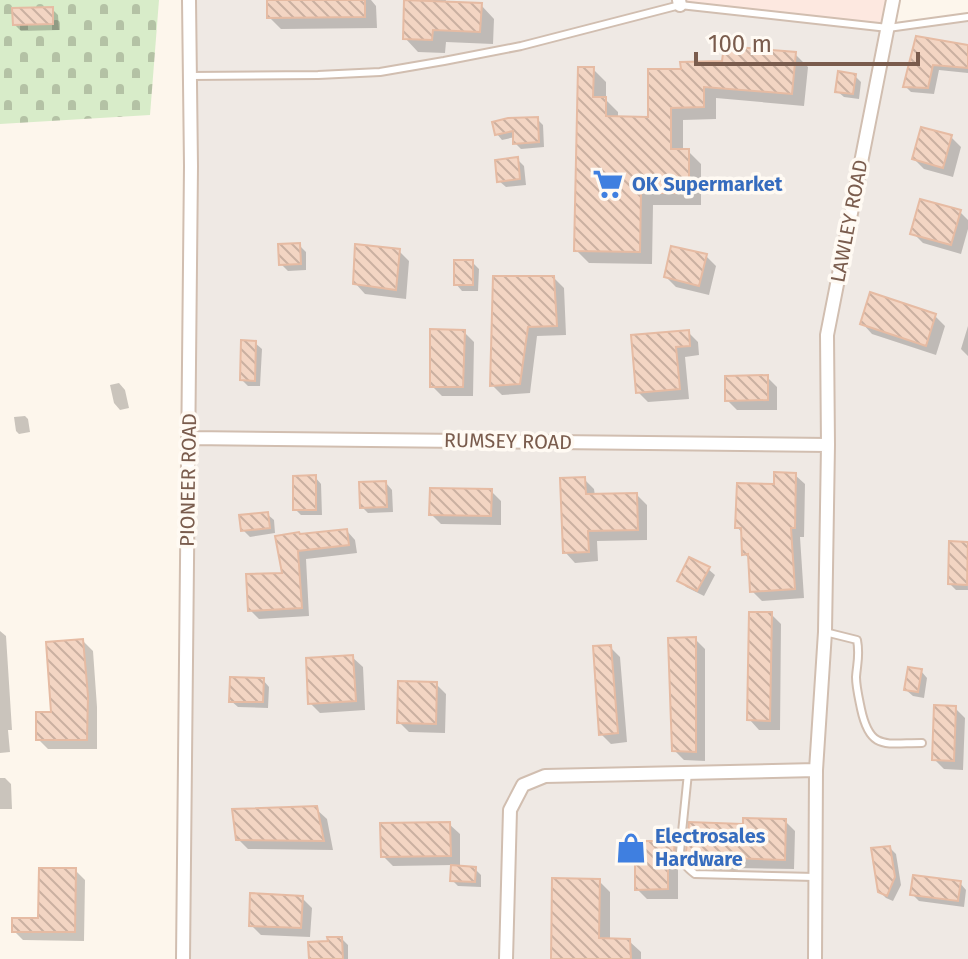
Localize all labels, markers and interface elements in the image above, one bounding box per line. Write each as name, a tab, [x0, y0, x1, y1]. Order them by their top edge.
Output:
scale bar	[696, 16, 918, 66]
text: 100 m	[708, 30, 772, 58]
street label: LAWLEY ROAD	[825, 158, 873, 284]
supermarket icon: OK Supermarket	[591, 167, 625, 201]
place label: OK Supermarket	[632, 172, 783, 196]
street label: PIONEER ROAD	[175, 413, 201, 547]
street label: RUMSEY ROAD	[444, 428, 572, 454]
place label: Electrosales Hardware	[655, 824, 766, 871]
shop icon: Electrosales Hardware	[614, 831, 648, 865]

